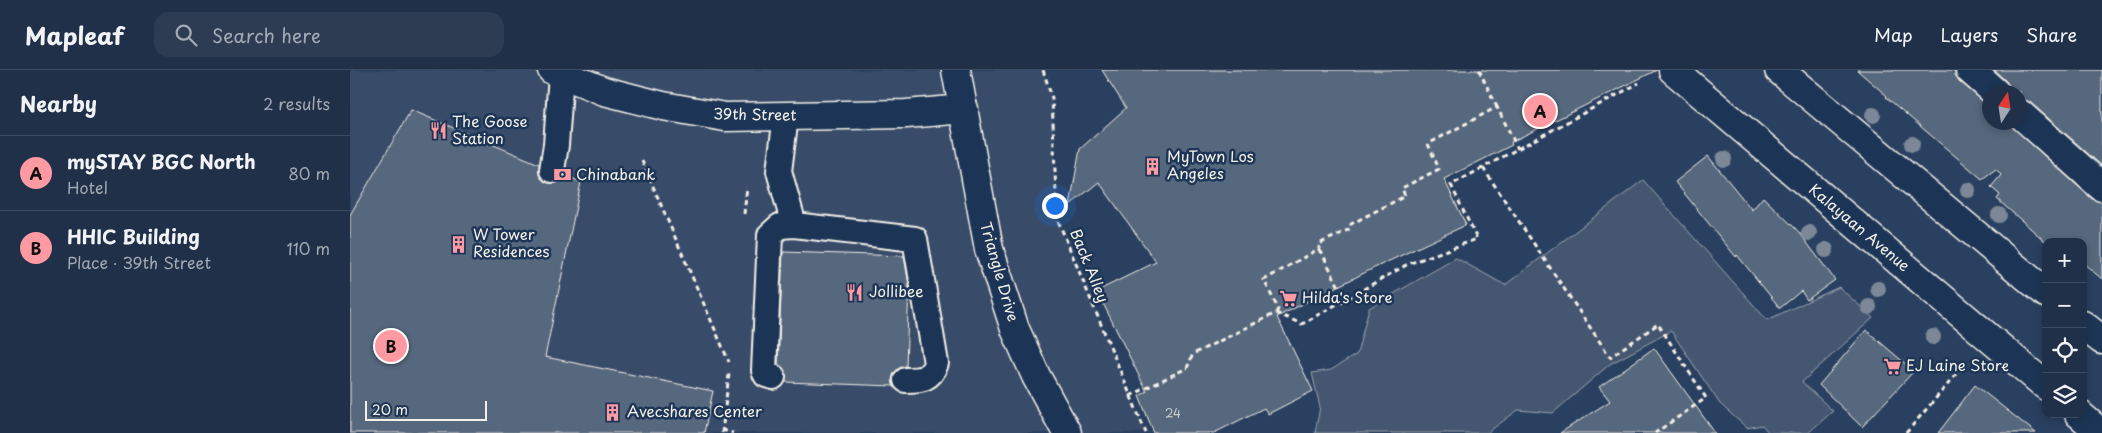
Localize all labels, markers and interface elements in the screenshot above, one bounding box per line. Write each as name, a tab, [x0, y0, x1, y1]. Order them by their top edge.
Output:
search box	[154, 12, 504, 57]
text: Mapleaf	[25, 17, 124, 53]
icon: search	[172, 21, 200, 49]
text: Search here	[212, 21, 321, 49]
text: Map	[1874, 21, 1913, 48]
text: Layers	[1941, 21, 1998, 48]
text: Share	[2026, 21, 2077, 48]
north arrow	[1982, 85, 2027, 130]
text: Nearby	[20, 87, 97, 119]
text: 2 results	[263, 91, 330, 115]
pin: A	[1524, 92, 1556, 130]
street label: 39th Street	[713, 101, 797, 126]
place label: The Goose Station	[452, 109, 527, 149]
restaurant icon: The Goose Station	[428, 121, 448, 141]
place label: MyTown Los Angeles	[1167, 144, 1254, 184]
text: mySTAY BGC North	[67, 147, 256, 175]
building icon: MyTown Los Angeles	[1143, 156, 1163, 176]
text: A	[30, 161, 42, 185]
text: 80 m	[288, 161, 330, 185]
place label: Chinabank	[576, 162, 655, 185]
bank icon: Chinabank	[552, 165, 572, 185]
text: Hotel	[67, 175, 108, 199]
street label: Kalayaan Avenue	[1804, 178, 1916, 276]
your location	[1042, 193, 1068, 219]
street label: Triangle Drive	[975, 219, 1026, 324]
text: HHIC Building	[67, 222, 200, 250]
place label: W Tower Residences	[473, 222, 549, 262]
street label: Back Alley	[1065, 225, 1116, 306]
building icon: W Tower Residences	[449, 234, 469, 254]
text: B	[31, 236, 41, 260]
text: 110 m	[287, 236, 330, 260]
map controls	[2042, 238, 2087, 418]
button: +	[2042, 238, 2087, 283]
text: Place · 39th Street	[67, 250, 211, 274]
place label: Jollibee	[869, 279, 923, 302]
restaurant icon: Jollibee	[845, 282, 865, 302]
button: −	[2042, 283, 2087, 328]
place label: Hilda's Store	[1302, 285, 1392, 308]
supermarket icon: Hilda's Store	[1278, 288, 1298, 308]
pin: B	[375, 327, 407, 365]
button: locate	[2042, 328, 2087, 373]
place label: EJ Laine Store	[1906, 353, 2009, 376]
supermarket icon: EJ Laine Store	[1882, 356, 1902, 376]
button: layers	[2042, 373, 2087, 418]
scale bar	[365, 398, 488, 421]
text: 20 m	[372, 399, 408, 420]
place label: Avecshares Center	[627, 399, 762, 422]
building icon: Avecshares Center	[603, 402, 623, 422]
house number: 24	[1165, 404, 1181, 422]

